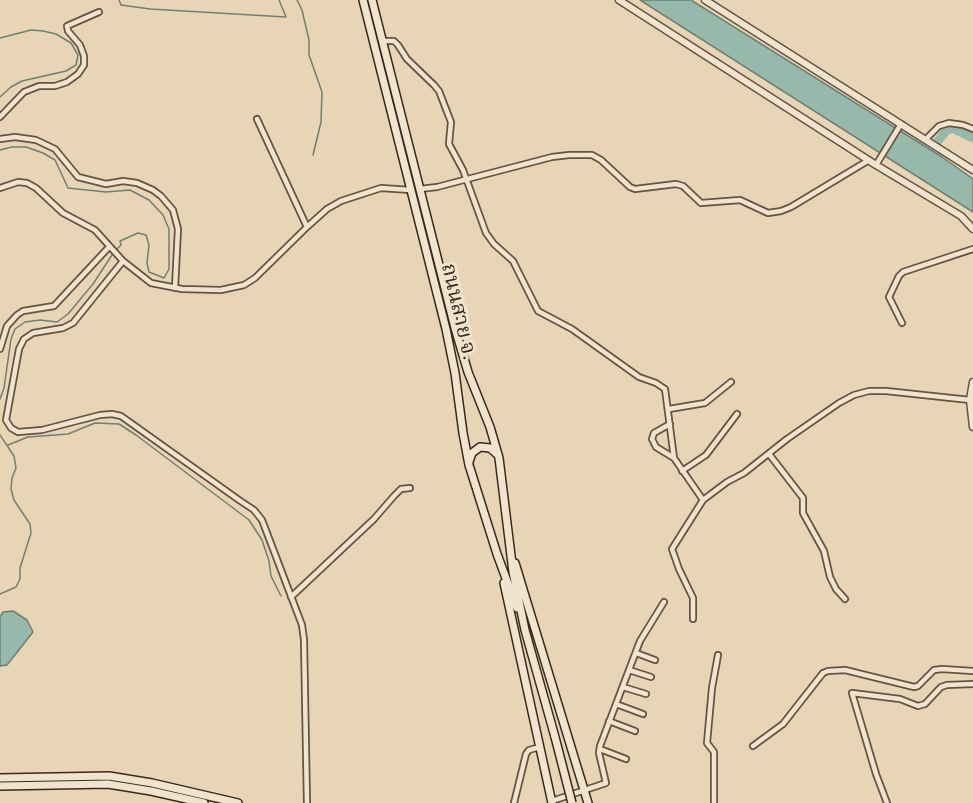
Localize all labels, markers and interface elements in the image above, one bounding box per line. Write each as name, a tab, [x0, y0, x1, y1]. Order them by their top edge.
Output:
street label: ถนนสาย จ.	[435, 261, 481, 363]

